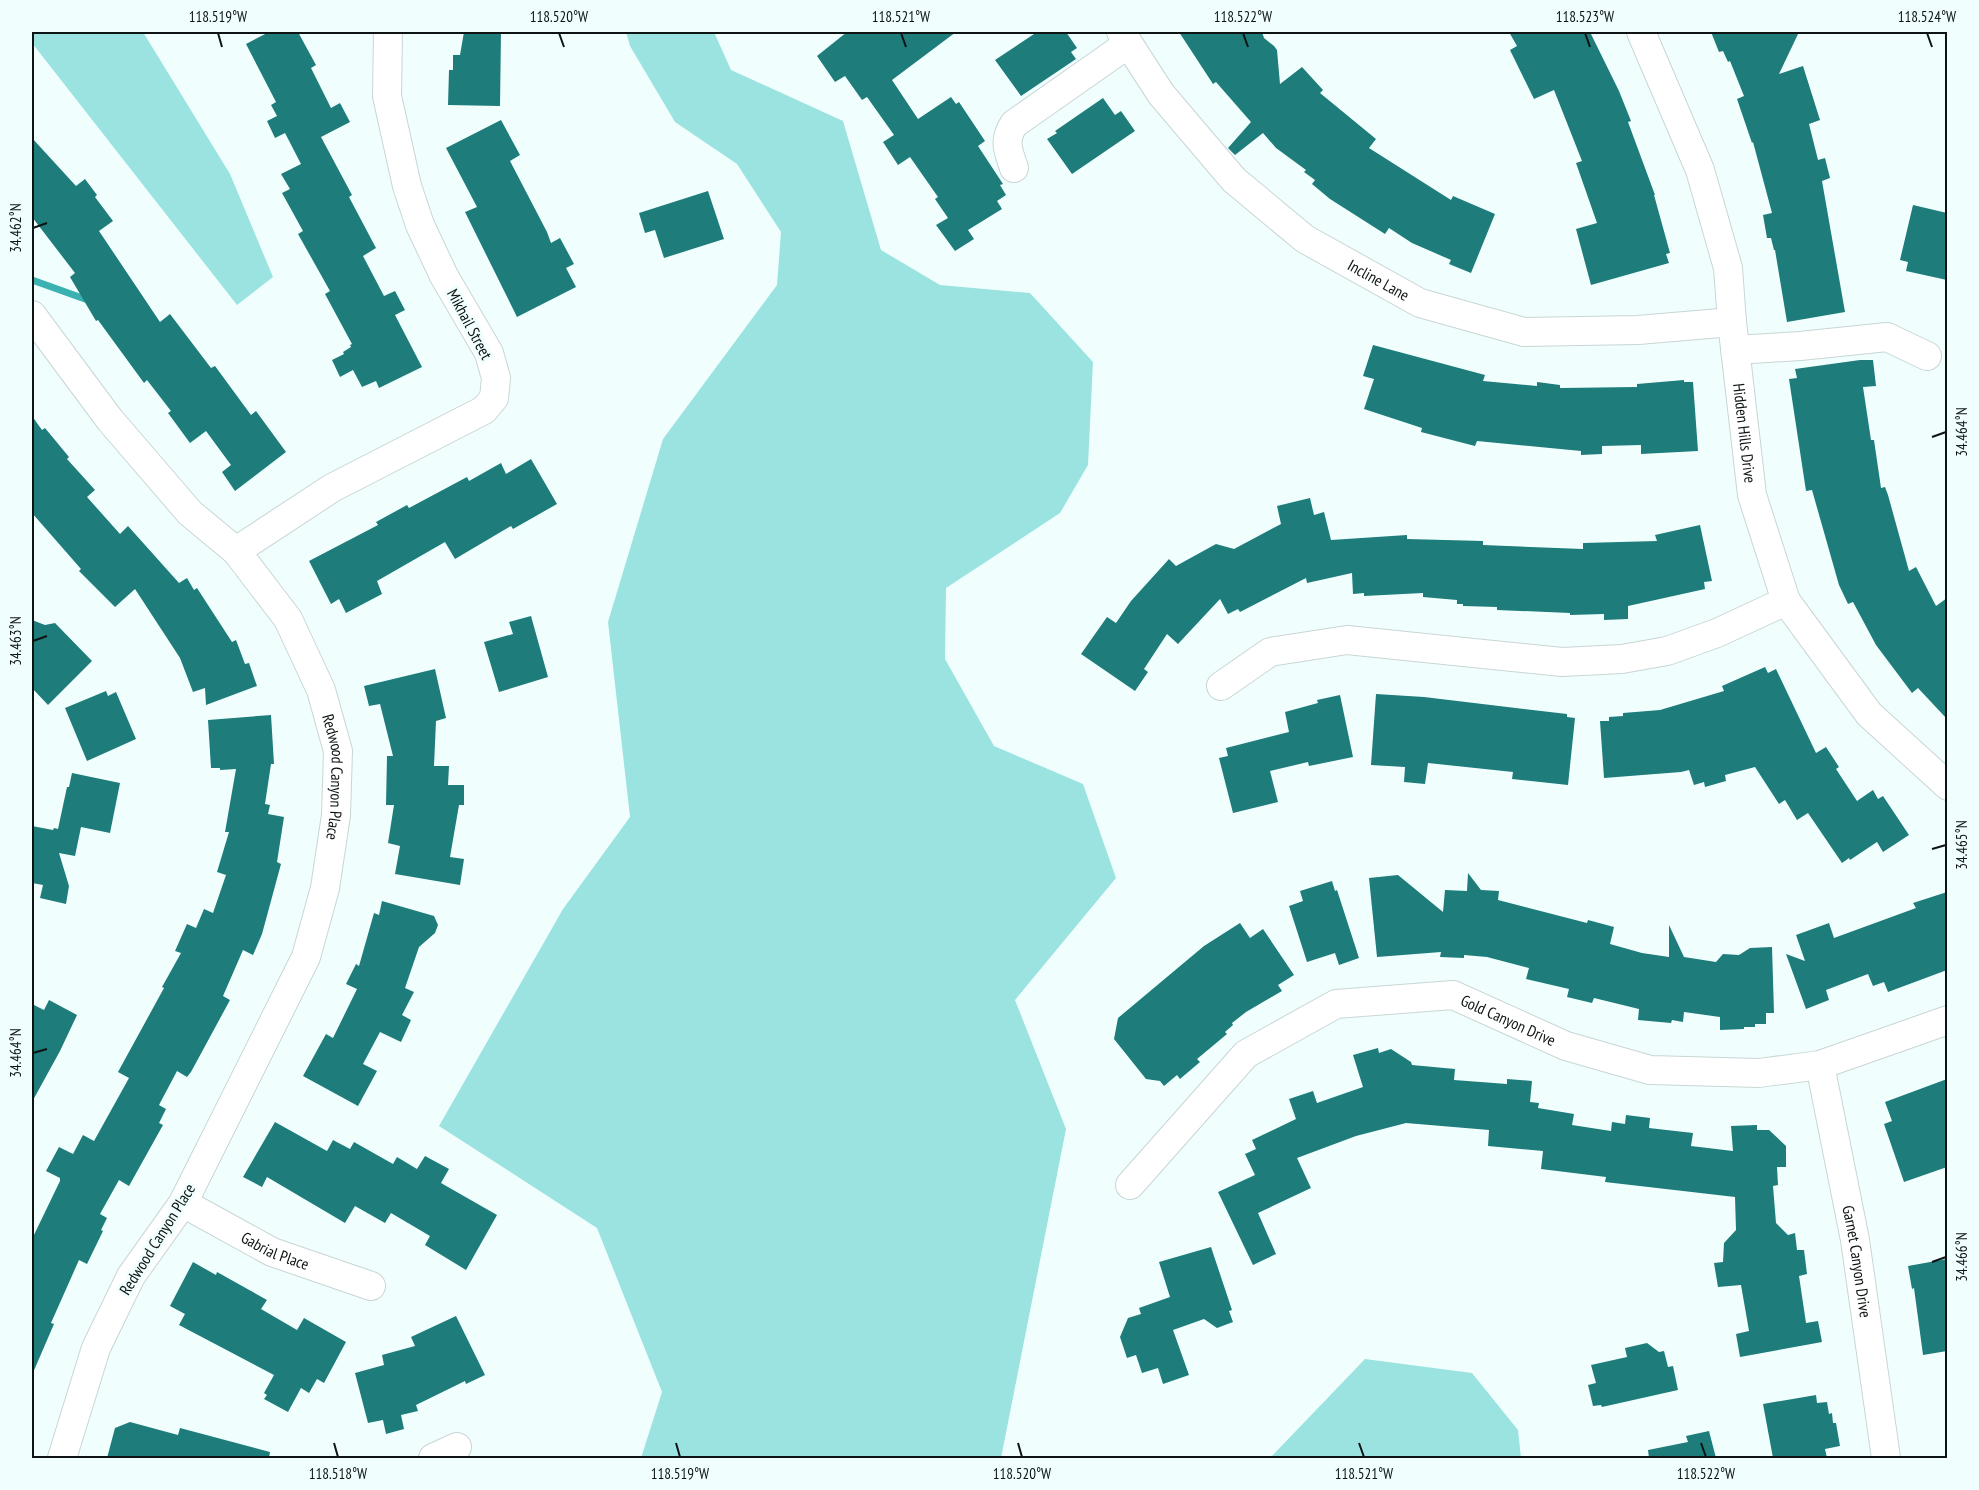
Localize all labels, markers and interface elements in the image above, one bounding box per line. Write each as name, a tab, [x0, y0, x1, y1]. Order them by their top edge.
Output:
text: 118.519°W	[189, 7, 247, 26]
text: 118.520°W	[530, 7, 588, 26]
text: 118.521°W	[872, 7, 930, 26]
text: 118.522°W	[1214, 7, 1272, 26]
text: 118.523°W	[1556, 7, 1614, 26]
text: 118.524°W	[1898, 7, 1956, 26]
text: 34.462°N	[6, 203, 25, 253]
street label: Incline Lane	[1344, 255, 1413, 305]
street label: Mikhail Street	[443, 285, 497, 363]
street label: Hidden Hills Drive	[1729, 382, 1761, 484]
text: 34.464°N	[1952, 407, 1971, 457]
text: 34.463°N	[6, 616, 25, 666]
street label: Redwood Canyon Place	[318, 712, 348, 842]
text: 34.465°N	[1952, 820, 1971, 870]
street label: Gold Canyon Drive	[1458, 990, 1559, 1050]
text: 34.464°N	[6, 1028, 25, 1078]
street label: Redwood Canyon Place	[115, 1180, 199, 1298]
street label: Garnet Canyon Drive	[1838, 1204, 1876, 1319]
street label: Gabrial Place	[238, 1227, 312, 1274]
text: 34.466°N	[1952, 1232, 1971, 1282]
text: 118.518°W	[309, 1464, 367, 1483]
text: 118.519°W	[651, 1464, 709, 1483]
text: 118.520°W	[993, 1464, 1051, 1483]
text: 118.521°W	[1335, 1464, 1393, 1483]
text: 118.522°W	[1677, 1464, 1735, 1483]

